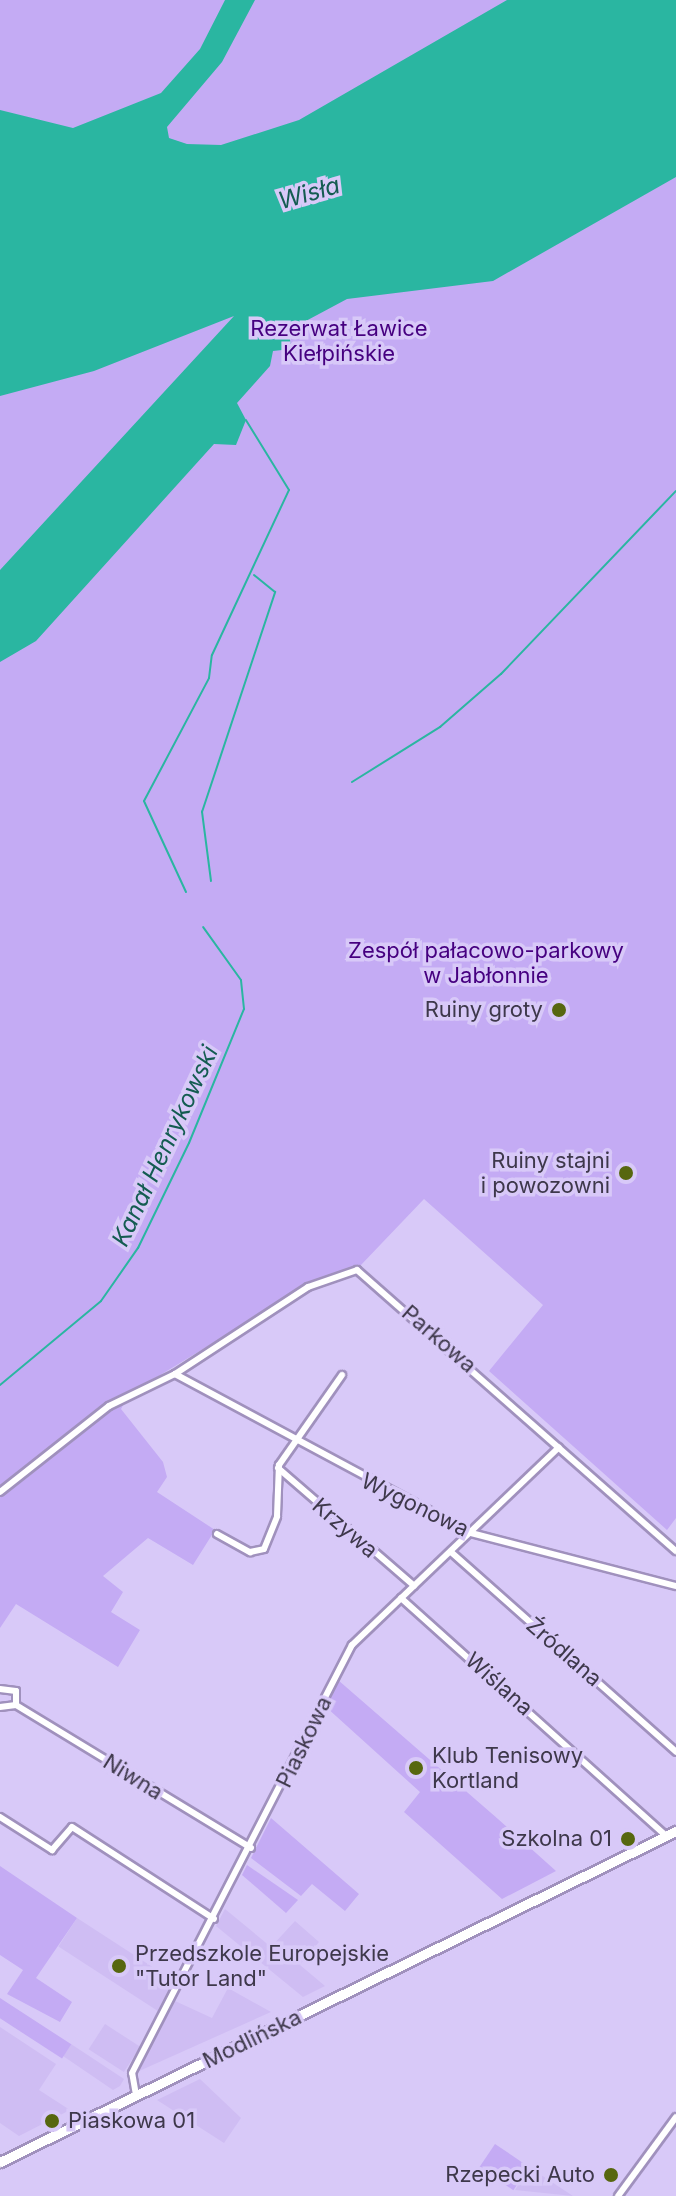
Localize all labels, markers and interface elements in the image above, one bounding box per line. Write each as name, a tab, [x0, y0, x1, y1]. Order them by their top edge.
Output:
water label: Wisła	[275, 171, 343, 215]
park label: Rezerwat Ławice Kiełpińskie	[250, 315, 428, 366]
park label: Zespół pałacowo-parkowy w Jabłonnie	[348, 937, 624, 988]
place label: Ruiny groty	[425, 997, 543, 1023]
marker: Ruiny groty	[550, 1001, 568, 1019]
water label: Kanał Henrykowski	[106, 1041, 224, 1251]
place label: Ruiny stajni i powozowni	[481, 1147, 610, 1198]
marker: Ruiny stajni i powozowni	[617, 1164, 635, 1182]
street label: Parkowa	[396, 1300, 482, 1378]
street label: Wygonowa	[357, 1468, 473, 1542]
street label: Krzywa	[307, 1492, 383, 1564]
street label: Źródlana	[521, 1612, 607, 1692]
street label: Wiślana	[460, 1647, 538, 1721]
street label: Piaskowa	[271, 1692, 337, 1792]
place label: Klub Tenisowy Kortland	[432, 1742, 583, 1794]
street label: Niwna	[98, 1749, 168, 1805]
marker: Klub Tenisowy Kortland	[407, 1759, 425, 1777]
place label: Szkolna 01	[501, 1826, 612, 1852]
marker: Szkolna 01	[619, 1830, 637, 1848]
place label: Przedszkole Europejskie "Tutor Land"	[135, 1940, 389, 1992]
marker: Przedszkole Europejskie "Tutor Land"	[110, 1957, 128, 1975]
street label: Modlińska	[198, 2004, 306, 2074]
place label: Piaskowa 01	[68, 2108, 195, 2134]
marker: Piaskowa 01	[43, 2112, 61, 2130]
place label: Rzepecki Auto	[445, 2162, 595, 2188]
marker: Rzepecki Auto	[602, 2166, 620, 2184]

